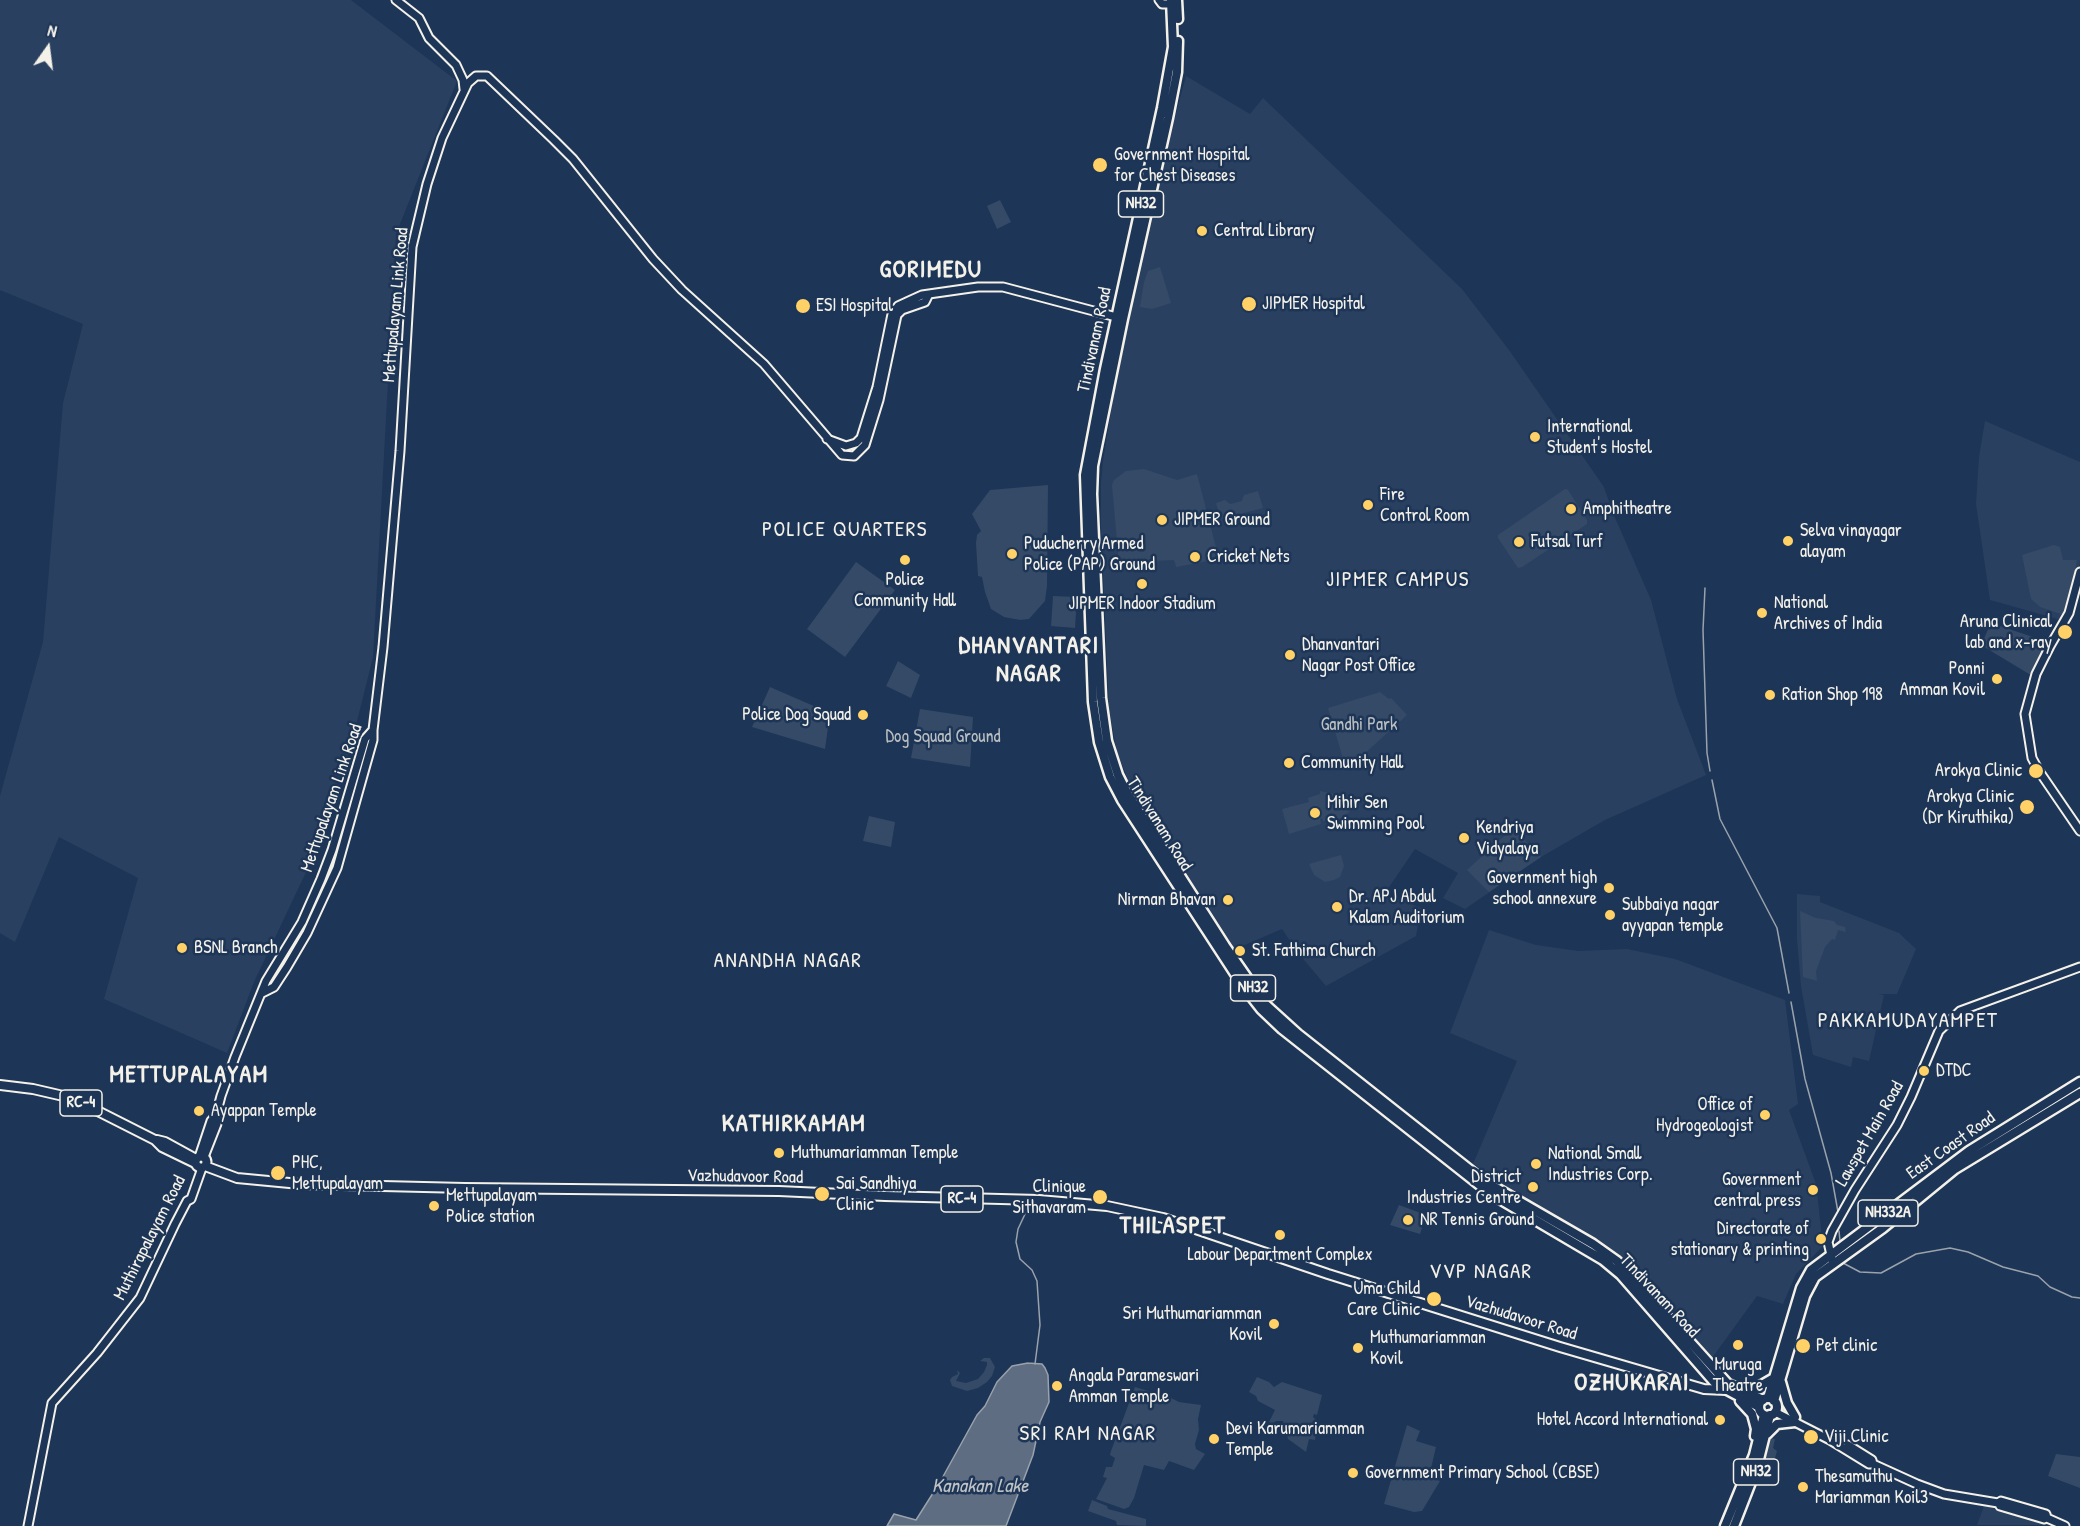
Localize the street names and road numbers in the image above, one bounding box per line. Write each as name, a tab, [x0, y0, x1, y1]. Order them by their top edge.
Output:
road number: NH32	[1118, 191, 1164, 217]
street label: Mettupalayam Link Road	[378, 227, 414, 383]
street label: Tindivanam Road	[1073, 285, 1117, 395]
street label: Mettupalayam Link Road	[297, 721, 367, 875]
street label: Tindivanam Road	[1121, 773, 1197, 875]
road number: NH32	[1230, 975, 1276, 1001]
street label: Lawspet Main Road	[1831, 1078, 1909, 1190]
road number: RC-4	[60, 1090, 102, 1116]
street label: East Coast Road	[1903, 1108, 1999, 1184]
street label: Vazhudavoor Road	[687, 1165, 803, 1189]
street label: Muthirapalayam Road	[109, 1172, 191, 1304]
road number: RC-4	[941, 1186, 983, 1212]
road number: NH332A	[1858, 1200, 1918, 1226]
street label: Tindivanam Road	[1615, 1250, 1703, 1342]
street label: Vazhudavoor Road	[1462, 1291, 1580, 1345]
road number: NH32	[1734, 1459, 1778, 1485]

